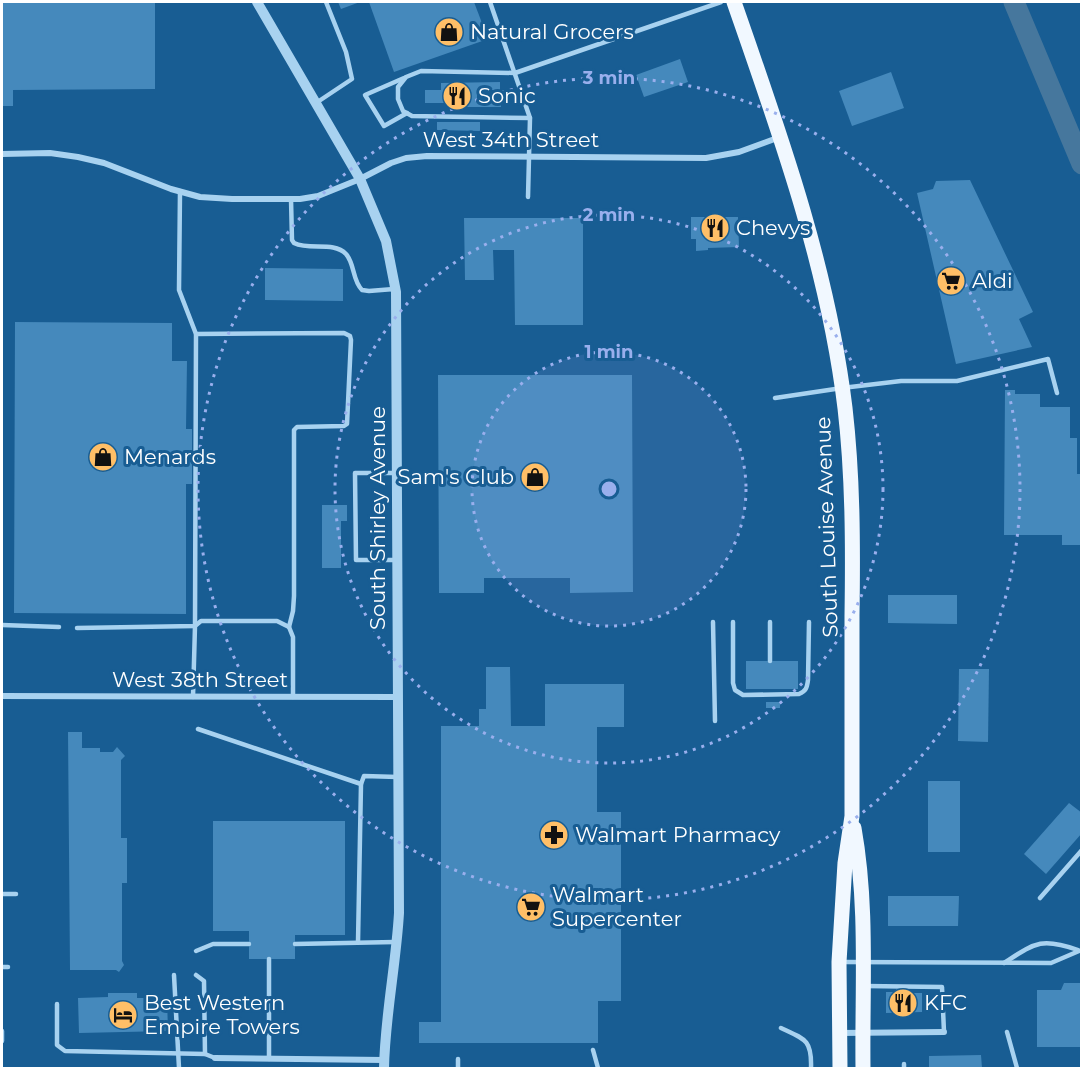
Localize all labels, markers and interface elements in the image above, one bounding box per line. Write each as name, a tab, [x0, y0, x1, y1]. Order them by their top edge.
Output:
shop icon: Natural Grocers	[433, 16, 465, 48]
place label: Natural Grocers	[470, 19, 634, 44]
text: 3 min	[582, 67, 635, 89]
restaurant icon: Sonic	[441, 80, 473, 112]
place label: Sonic	[478, 83, 536, 108]
street label: West 34th Street	[423, 127, 599, 152]
text: 2 min	[583, 204, 635, 226]
restaurant icon: Chevys	[699, 212, 731, 244]
place label: Chevys	[736, 215, 810, 240]
supermarket icon: Aldi	[935, 265, 967, 297]
place label: Aldi	[972, 268, 1013, 293]
text: 1 min	[585, 341, 633, 363]
street label: South Shirley Avenue	[365, 406, 390, 630]
street label: South Louise Avenue	[810, 416, 843, 638]
shop icon: Menards	[87, 441, 119, 473]
place label: Menards	[124, 444, 216, 469]
shop icon: Sam's Club	[519, 461, 551, 493]
place label: Sam's Club	[398, 464, 514, 489]
centre of rings	[599, 479, 619, 499]
street label: West 38th Street	[112, 667, 288, 692]
pharmacy icon: Walmart Pharmacy	[538, 819, 570, 851]
place label: Walmart Pharmacy	[575, 822, 781, 847]
place label: Walmart Supercenter	[552, 882, 682, 931]
supermarket icon: Walmart Supercenter	[515, 891, 547, 923]
restaurant icon: KFC	[887, 987, 919, 1019]
place label: Best Western Empire Towers	[144, 990, 300, 1039]
place label: KFC	[924, 990, 967, 1015]
hotel icon: Best Western Empire Towers	[107, 999, 139, 1031]

